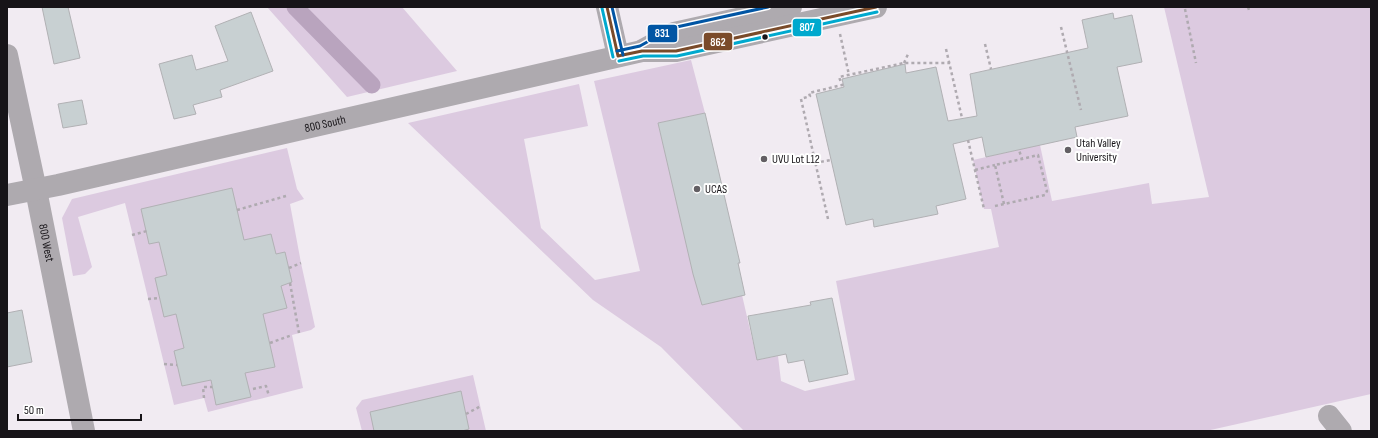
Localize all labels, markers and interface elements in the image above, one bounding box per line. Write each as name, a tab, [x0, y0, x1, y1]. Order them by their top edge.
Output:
line badge: 807	[792, 18, 822, 37]
text: 807	[799, 21, 815, 34]
line badge: 831	[647, 24, 678, 43]
text: 831	[655, 27, 670, 40]
line badge: 862	[703, 32, 733, 51]
unlabelled marker	[760, 32, 770, 42]
text: 862	[710, 36, 726, 49]
street label: 800 South	[303, 112, 347, 136]
place label: Utah Valley University	[1076, 136, 1121, 165]
marker: Utah Valley University	[1063, 145, 1073, 155]
place label: UVU Lot L12	[772, 152, 820, 167]
marker: UVU Lot L12	[759, 154, 769, 164]
place label: UCAS	[705, 182, 727, 197]
marker: UCAS	[692, 184, 702, 194]
street label: 800 West	[35, 223, 57, 264]
scale bar	[18, 396, 141, 422]
text: 50 m	[24, 403, 44, 418]

